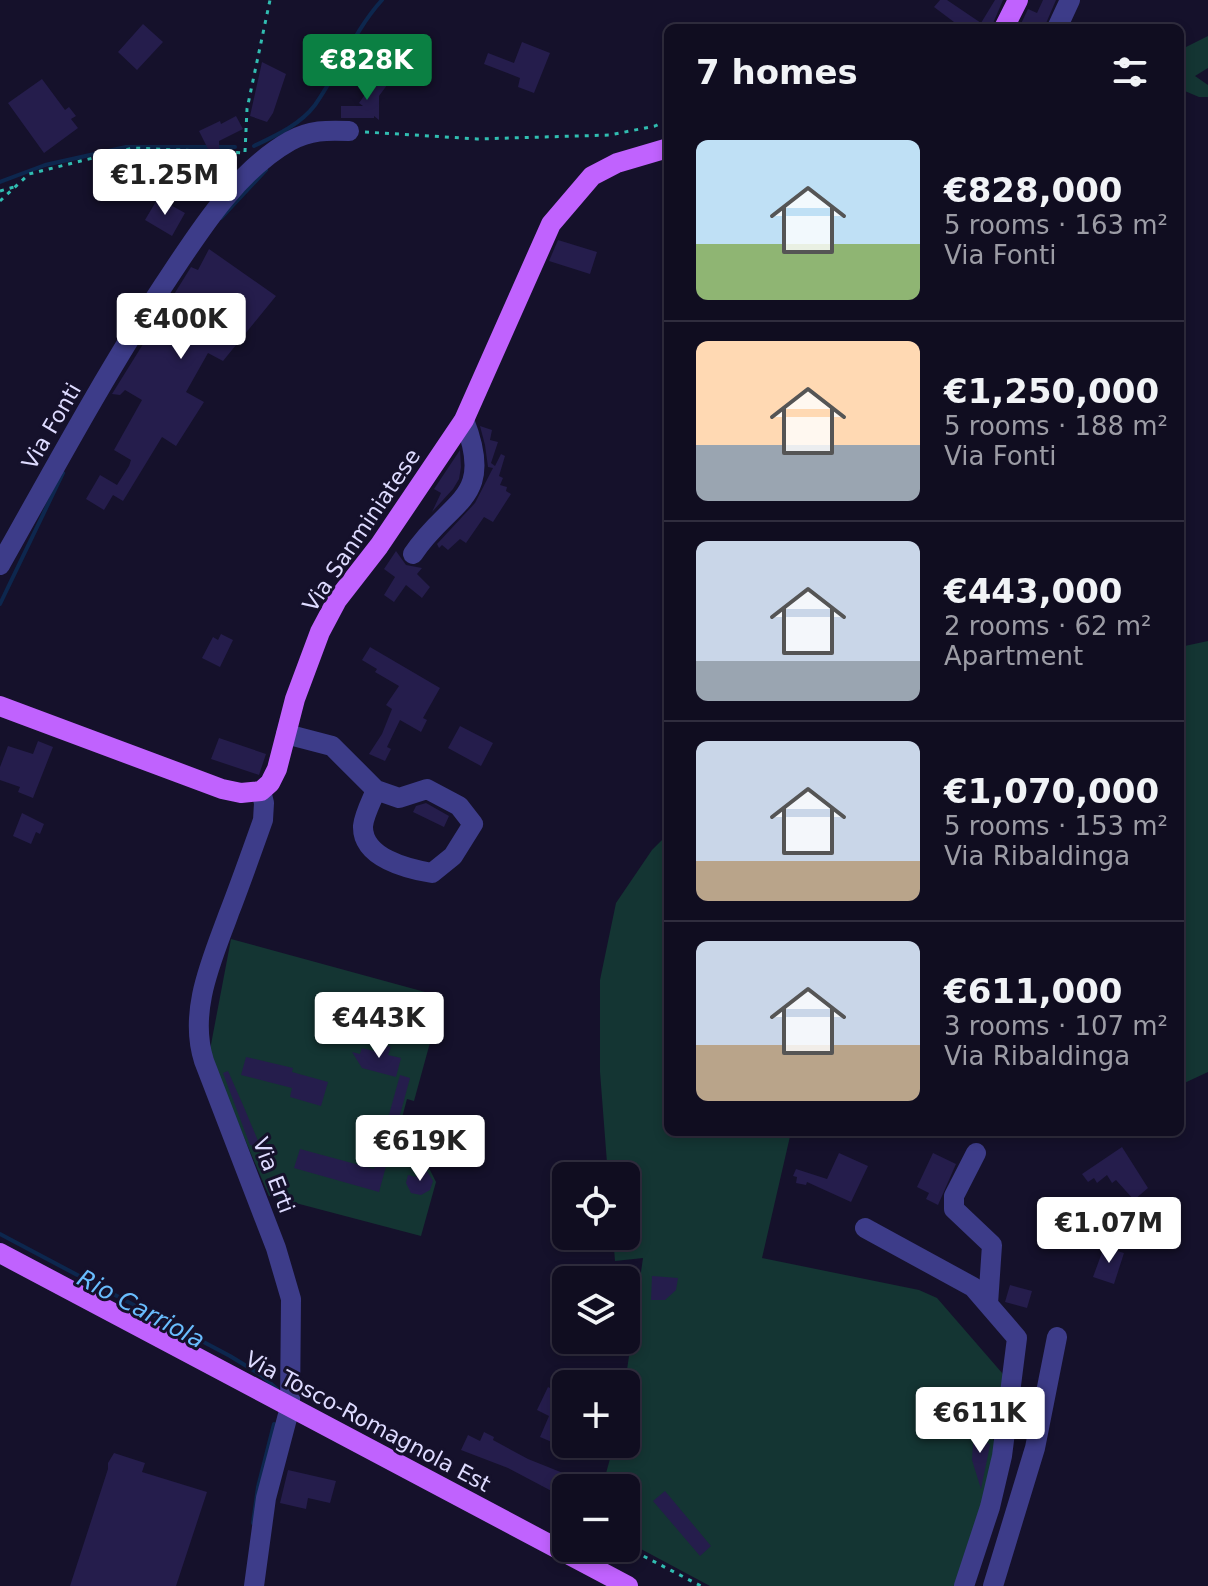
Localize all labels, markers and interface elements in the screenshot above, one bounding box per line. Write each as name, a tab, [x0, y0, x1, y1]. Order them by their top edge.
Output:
pin: €828K	[311, 34, 423, 102]
text: €828K	[321, 45, 413, 75]
icon: filters	[1108, 50, 1152, 94]
text: 7 homes	[696, 52, 858, 92]
pin: €1.25M	[100, 149, 230, 217]
text: €1.25M	[111, 160, 219, 190]
text: €828,000	[944, 170, 1123, 210]
icon: home	[760, 172, 856, 268]
text: 5 rooms · 163 m²	[944, 210, 1168, 240]
text: Via Fonti	[944, 240, 1056, 270]
pin: €400K	[125, 293, 237, 361]
text: €400K	[135, 304, 227, 334]
text: €1,250,000	[944, 371, 1159, 411]
icon: home	[760, 373, 856, 469]
street label: Via Fonti	[17, 379, 86, 474]
text: 5 rooms · 188 m²	[944, 411, 1168, 441]
text: Via Fonti	[944, 441, 1056, 471]
street label: Via Sanminiatese	[298, 444, 425, 616]
text: €443,000	[944, 571, 1123, 611]
icon: home	[760, 573, 856, 669]
text: 2 rooms · 62 m²	[944, 611, 1152, 641]
text: Apartment	[944, 641, 1083, 671]
text: €1,070,000	[944, 771, 1159, 811]
icon: home	[760, 773, 856, 869]
text: 5 rooms · 153 m²	[944, 811, 1168, 841]
text: Via Ribaldinga	[944, 841, 1130, 871]
text: €611,000	[944, 971, 1123, 1011]
icon: home	[760, 973, 856, 1069]
pin: €443K	[323, 992, 435, 1060]
text: €443K	[333, 1003, 425, 1033]
text: 3 rooms · 107 m²	[944, 1011, 1168, 1041]
text: Via Ribaldinga	[944, 1041, 1130, 1071]
pin: €619K	[364, 1115, 476, 1183]
text: €619K	[374, 1126, 466, 1156]
street label: Via Erti	[248, 1134, 299, 1216]
map controls	[552, 1162, 640, 1562]
button: locate	[552, 1162, 640, 1250]
pin: €1.07M	[1044, 1197, 1174, 1265]
text: €1.07M	[1055, 1208, 1163, 1238]
water label: Rio Carriola	[73, 1264, 209, 1354]
button: layers	[552, 1266, 640, 1354]
street label: Via Tosco-Romagnola Est	[241, 1346, 495, 1497]
button: +	[552, 1370, 640, 1458]
pin: €611K	[924, 1387, 1036, 1455]
text: €611K	[934, 1398, 1026, 1428]
button: −	[552, 1474, 640, 1562]

